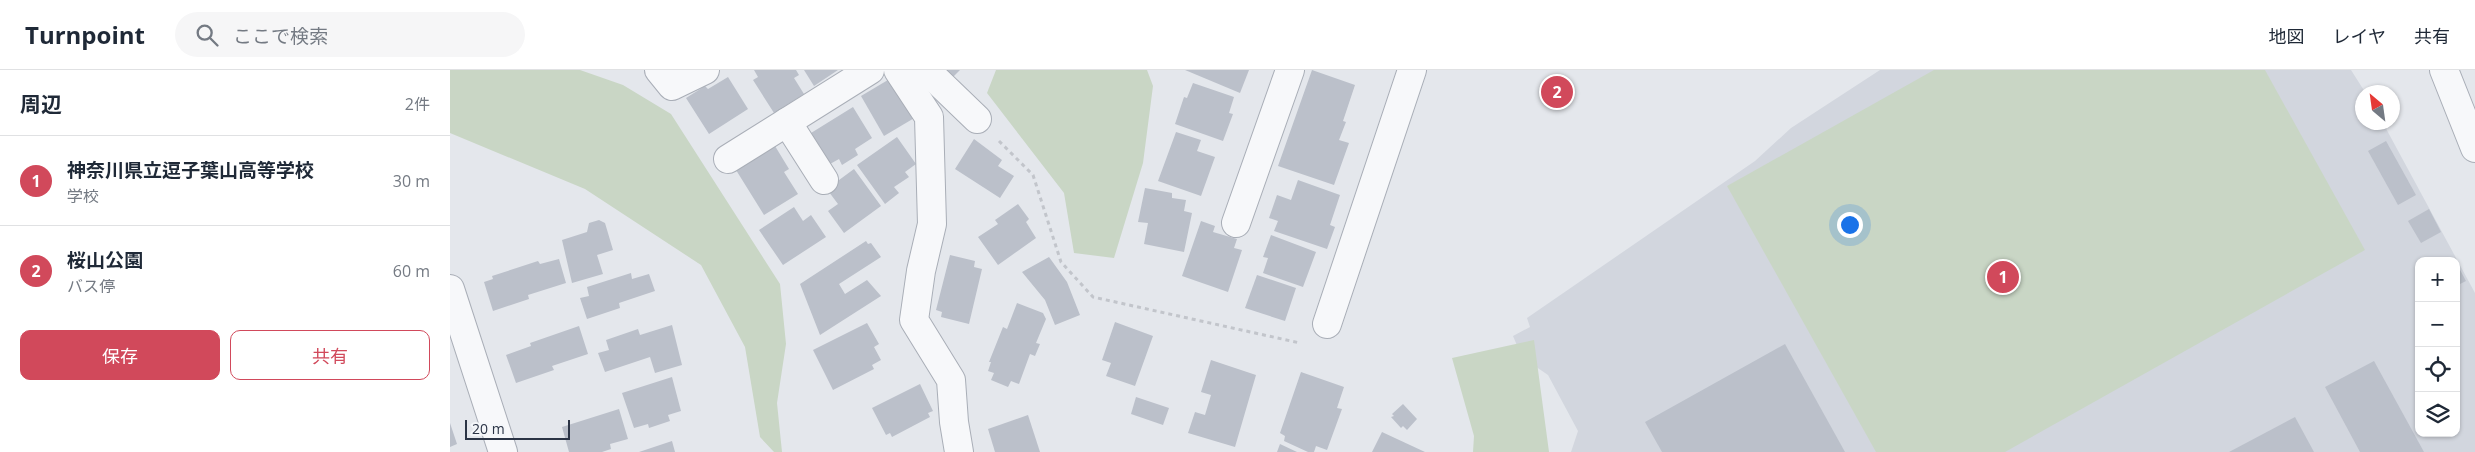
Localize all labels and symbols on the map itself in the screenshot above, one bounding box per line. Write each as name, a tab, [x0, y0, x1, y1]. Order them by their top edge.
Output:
pin: 2	[1541, 73, 1573, 111]
north arrow	[2355, 85, 2400, 130]
your location	[1837, 212, 1863, 238]
pin: 1	[1987, 258, 2019, 296]
scale bar	[465, 417, 570, 440]

